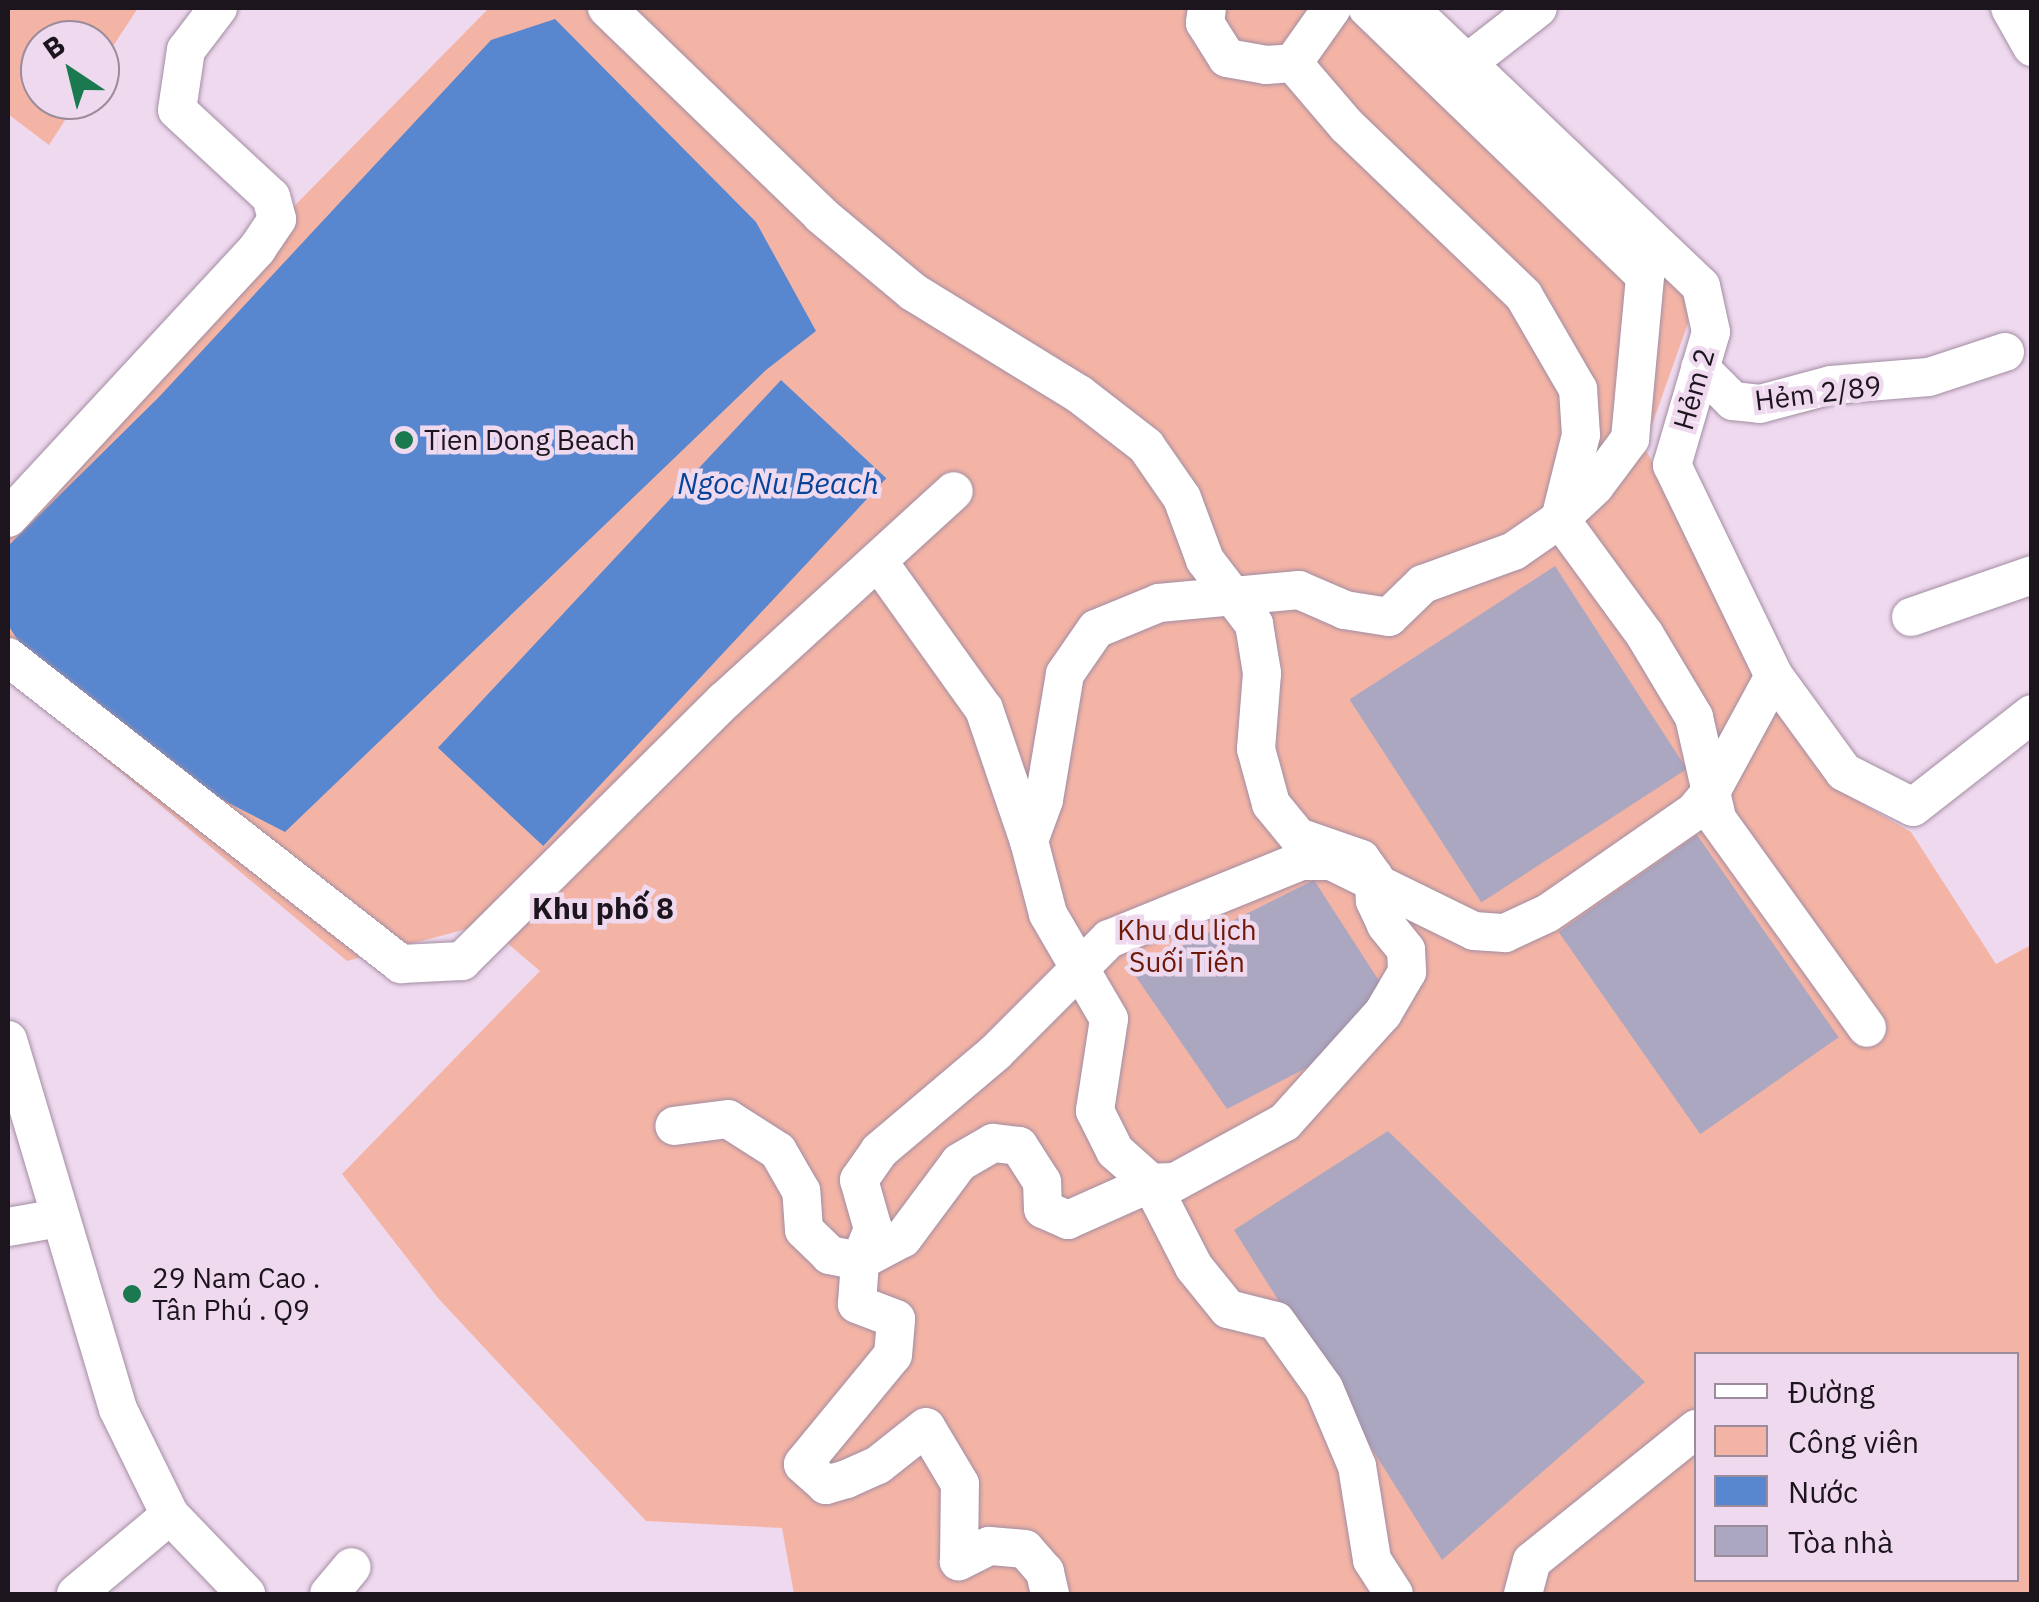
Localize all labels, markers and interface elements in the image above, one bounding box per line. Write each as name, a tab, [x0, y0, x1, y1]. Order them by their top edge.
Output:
north arrow	[20, 20, 120, 120]
text: B	[35, 26, 72, 67]
street label: Hẻm 2	[1666, 344, 1722, 434]
street label: Hẻm 2/89	[1753, 369, 1883, 417]
place label: Tien Dong Beach	[424, 423, 635, 457]
marker: Tien Dong Beach	[393, 429, 415, 451]
water label: Ngoc Nu Beach	[677, 465, 879, 501]
district label: Khu phố 8	[532, 890, 674, 926]
park label: Khu du lịch Suối Tiên	[1117, 913, 1257, 979]
place label: 29 Nam Cao . Tân Phú . Q9	[152, 1261, 320, 1327]
marker: 29 Nam Cao . Tân Phú . Q9	[121, 1283, 143, 1305]
legend	[1694, 1352, 2019, 1582]
text: Đường	[1788, 1372, 1875, 1411]
text: Công viên	[1788, 1422, 1919, 1461]
text: Nước	[1788, 1472, 1858, 1511]
text: Tòa nhà	[1788, 1522, 1893, 1561]

